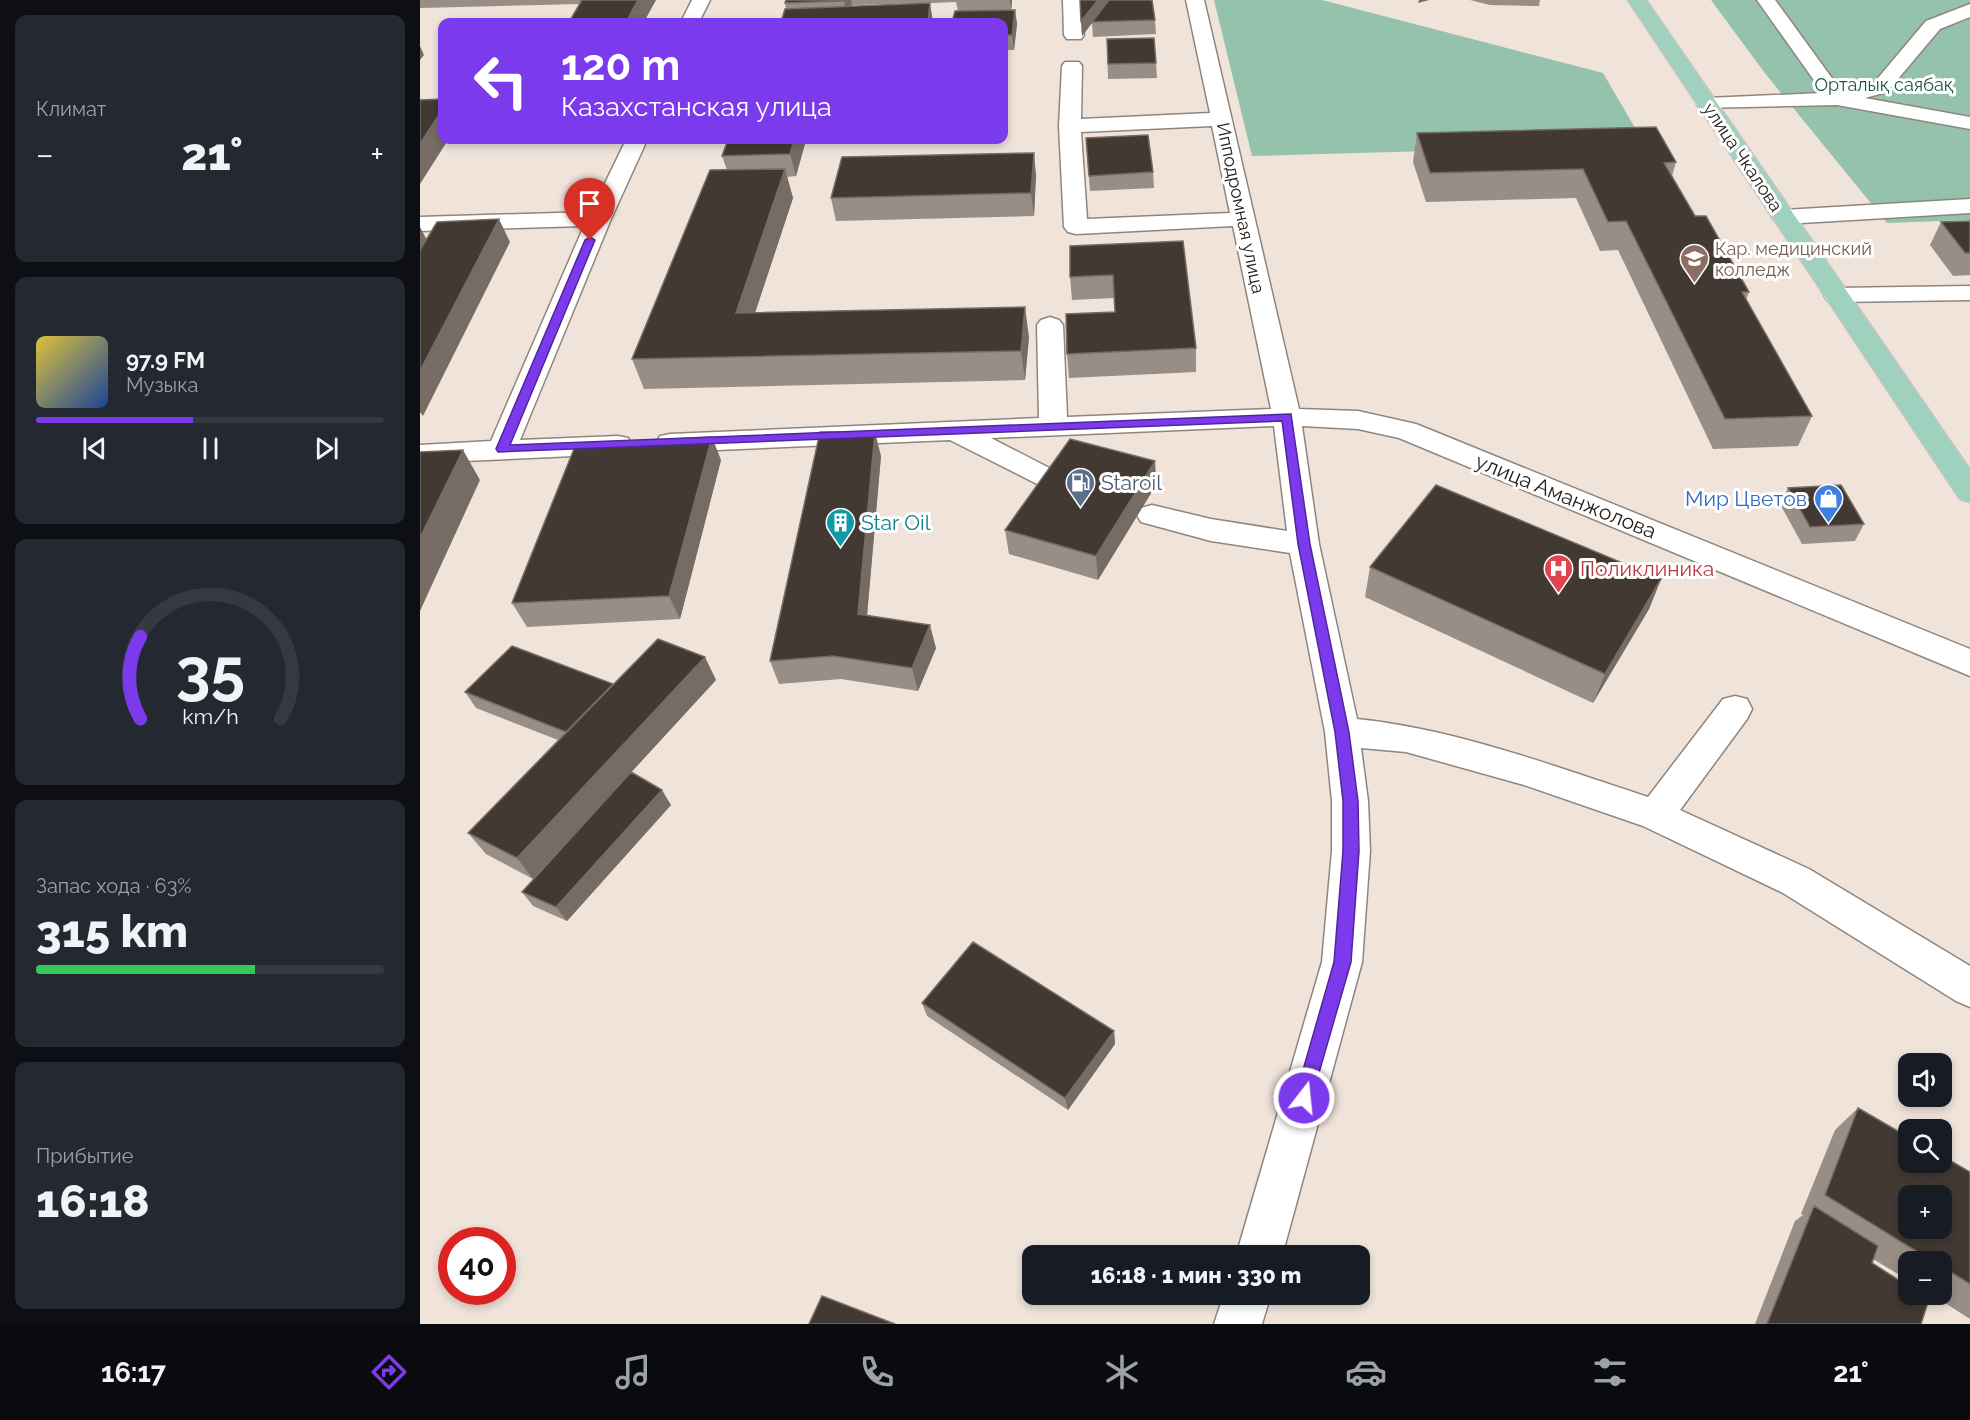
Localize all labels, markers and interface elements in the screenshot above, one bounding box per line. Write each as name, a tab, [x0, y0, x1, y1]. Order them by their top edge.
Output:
text: 120 m	[561, 41, 680, 90]
icon: left	[462, 42, 540, 120]
park label: Орталық саябақ	[1814, 74, 1954, 95]
text: Казахстанская улица	[561, 91, 832, 122]
text: Климат	[36, 97, 106, 121]
street label: улица Чкалова	[1699, 99, 1787, 215]
street label: Ипподромная улица	[1213, 121, 1269, 295]
text: 21°	[181, 128, 243, 181]
text: −	[36, 135, 54, 174]
text: +	[370, 135, 384, 174]
pin	[564, 178, 615, 240]
icon: arrive	[573, 187, 606, 220]
place label: Кар. медицинский колледж	[1715, 238, 1872, 280]
school or university icon: Кар. медицинский колледж	[1678, 242, 1710, 284]
text: 97.9 FM	[126, 347, 205, 373]
text: Музыка	[126, 373, 198, 397]
icon: previous	[78, 432, 111, 465]
icon: pause	[194, 432, 227, 465]
icon: next	[310, 432, 343, 465]
street label: улица Аманжолова	[1472, 448, 1660, 544]
fuel station icon: Staroil	[1064, 466, 1096, 508]
place label: Staroil	[1101, 470, 1162, 495]
shop icon: Мир Цветов	[1812, 482, 1844, 524]
place label: Мир Цветов	[1685, 486, 1807, 511]
building icon: Star Oil	[824, 506, 856, 548]
place label: Star Oil	[861, 510, 931, 535]
hospital icon: Поликлиника	[1543, 552, 1575, 594]
place label: Поликлиника	[1580, 556, 1714, 581]
text: 35	[175, 634, 245, 708]
text: km/h	[182, 704, 238, 729]
text: Запас хода · 63%	[36, 874, 192, 898]
text: 315 km	[36, 905, 188, 958]
map controls	[1898, 1053, 1952, 1305]
button: sound	[1898, 1053, 1952, 1107]
position arrow	[1272, 1066, 1336, 1130]
button: search	[1898, 1119, 1952, 1173]
text: Прибытие	[36, 1144, 133, 1168]
text: 16:18	[36, 1175, 150, 1228]
button: +	[1898, 1185, 1952, 1239]
speed limit sign: 40	[438, 1227, 516, 1305]
button: −	[1898, 1251, 1952, 1305]
text: 16:18 · 1 мин · 330 m	[1091, 1262, 1301, 1288]
icon: directions	[368, 1351, 410, 1393]
icon: music	[612, 1351, 654, 1393]
icon: phone	[856, 1351, 898, 1393]
icon: climate	[1101, 1351, 1143, 1393]
icon: car	[1345, 1351, 1387, 1393]
icon: filters	[1589, 1351, 1631, 1393]
text: 16:17	[101, 1357, 166, 1388]
text: 21°	[1833, 1357, 1869, 1388]

